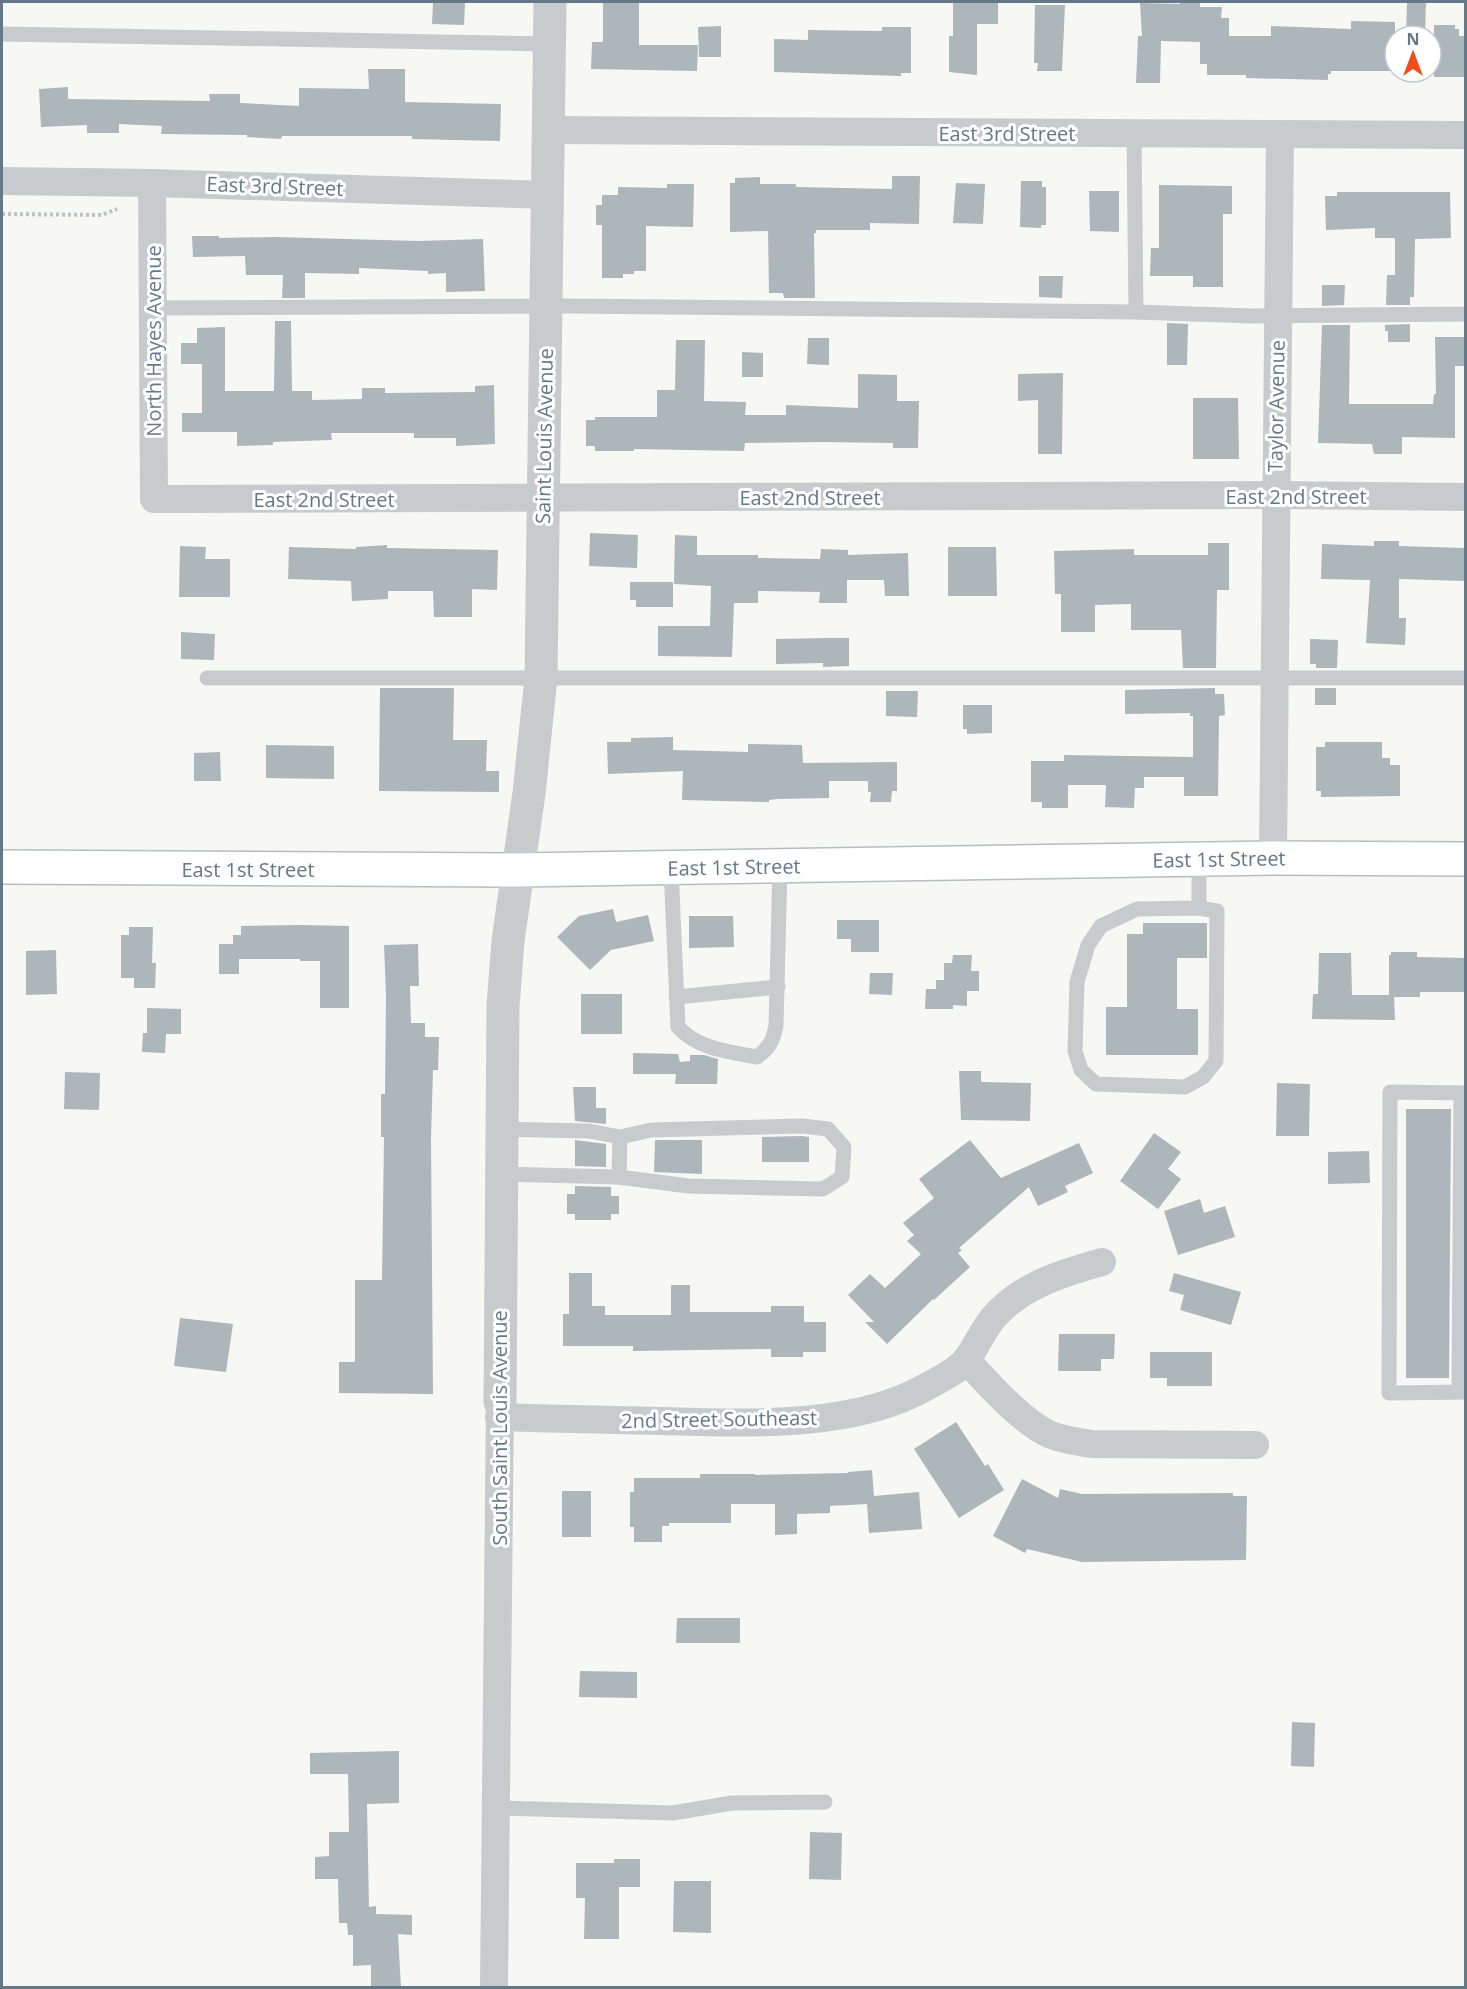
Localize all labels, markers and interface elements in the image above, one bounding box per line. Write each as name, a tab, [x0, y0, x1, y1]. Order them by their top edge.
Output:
north arrow	[1383, 24, 1443, 84]
text: N	[1406, 28, 1420, 50]
street label: East 3rd Street	[939, 120, 1075, 147]
street label: East 3rd Street	[206, 170, 344, 202]
street label: North Hayes Avenue	[140, 245, 167, 437]
street label: Taylor Avenue	[1261, 340, 1291, 472]
street label: Saint Louis Avenue	[529, 348, 559, 524]
street label: East 2nd Street	[1225, 483, 1367, 510]
street label: East 2nd Street	[739, 484, 881, 511]
street label: East 2nd Street	[253, 486, 395, 513]
street label: East 1st Street	[1152, 844, 1286, 874]
street label: East 1st Street	[667, 852, 801, 882]
street label: East 1st Street	[181, 856, 315, 883]
street label: South Saint Louis Avenue	[486, 1310, 513, 1546]
street label: 2nd Street Southeast	[621, 1404, 817, 1434]

